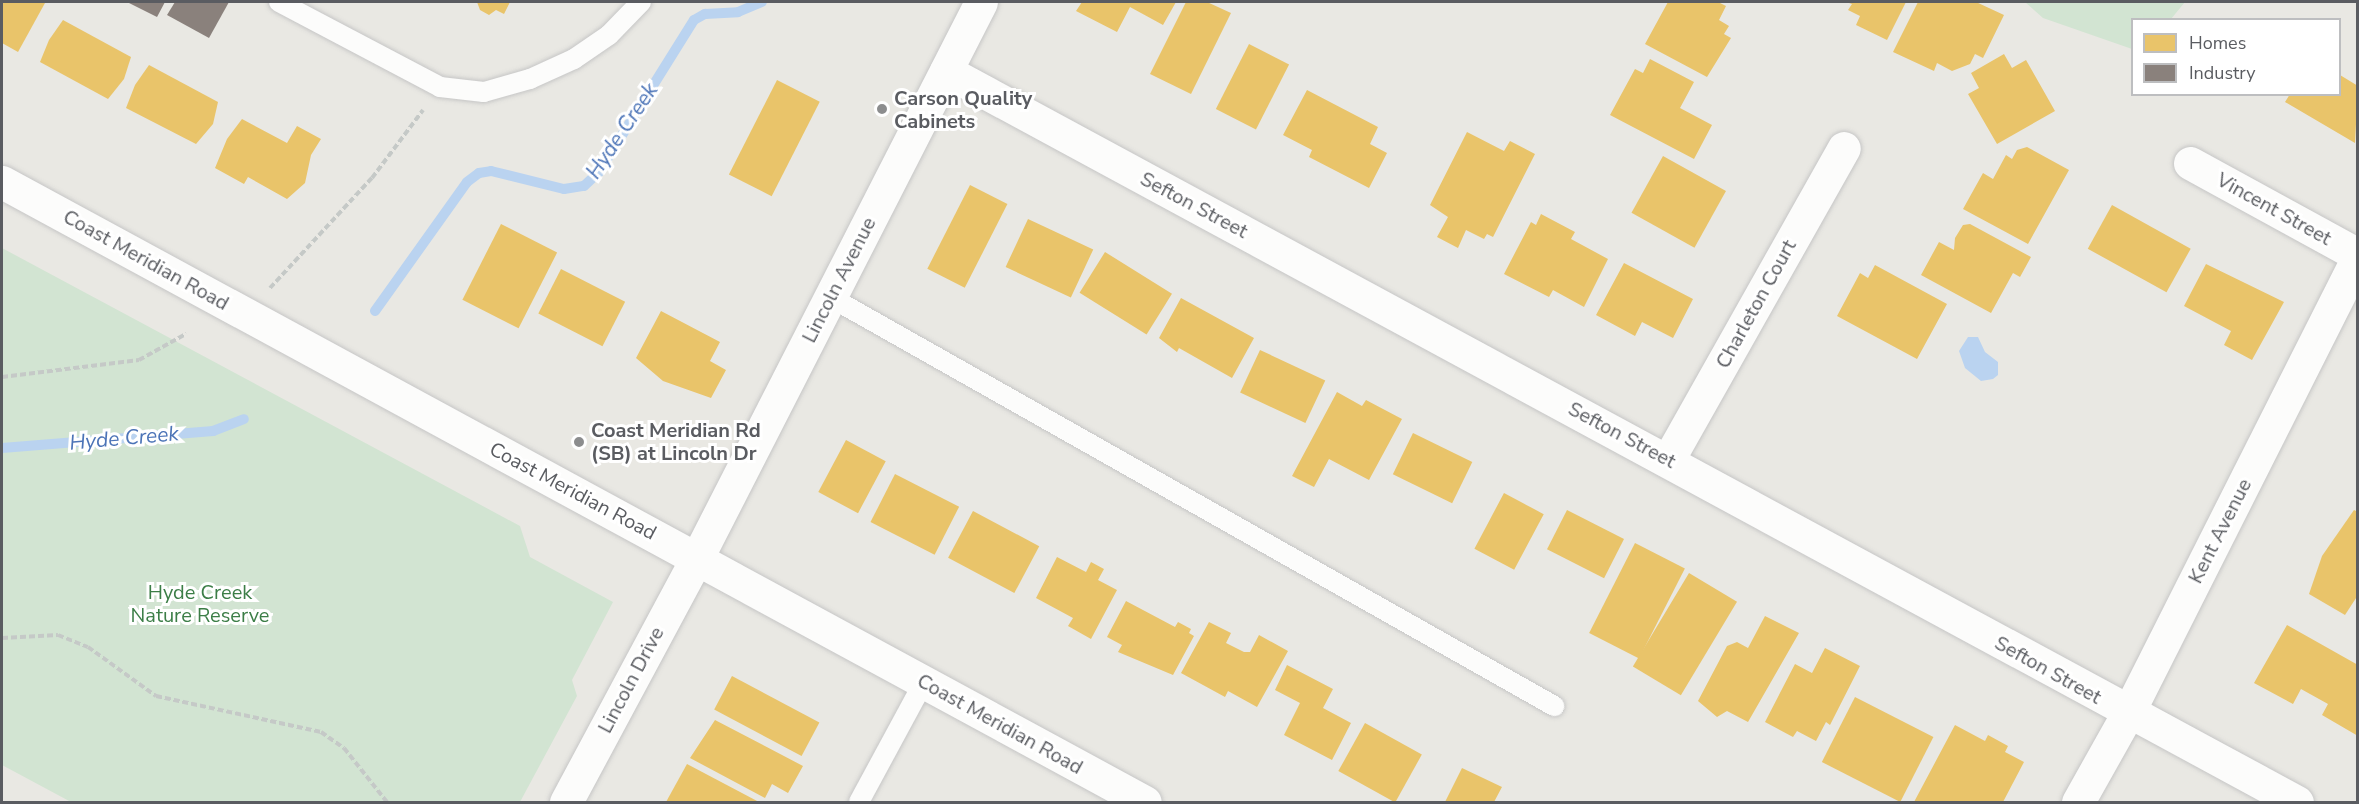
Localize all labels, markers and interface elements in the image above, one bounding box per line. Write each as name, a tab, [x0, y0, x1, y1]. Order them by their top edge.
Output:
legend	[2131, 18, 2341, 96]
text: Homes	[2189, 31, 2246, 55]
text: Industry	[2189, 61, 2256, 85]
water label: Hyde Creek	[581, 78, 663, 184]
place label: Carson Quality Cabinets	[894, 86, 1032, 133]
marker: Carson Quality Cabinets	[875, 102, 889, 116]
street label: Sefton Street	[1136, 167, 1252, 243]
street label: Vincent Street	[2212, 168, 2336, 250]
street label: Coast Meridian Road	[59, 205, 233, 315]
street label: Lincoln Avenue	[797, 213, 881, 347]
street label: Charleton Court	[1711, 235, 1801, 373]
street label: Sefton Street	[1564, 397, 1680, 473]
place label: Coast Meridian Rd (SB) at Lincoln Dr	[591, 418, 761, 465]
water label: Hyde Creek	[68, 421, 180, 455]
marker: Coast Meridian Rd (SB) at Lincoln Dr	[572, 435, 586, 449]
street label: Coast Meridian Road	[485, 437, 661, 545]
street label: Kent Avenue	[2183, 475, 2257, 587]
park label: Hyde Creek Nature Reserve	[130, 580, 270, 627]
street label: Lincoln Drive	[593, 623, 669, 737]
street label: Sefton Street	[1990, 631, 2106, 709]
street label: Coast Meridian Road	[913, 669, 1087, 779]

